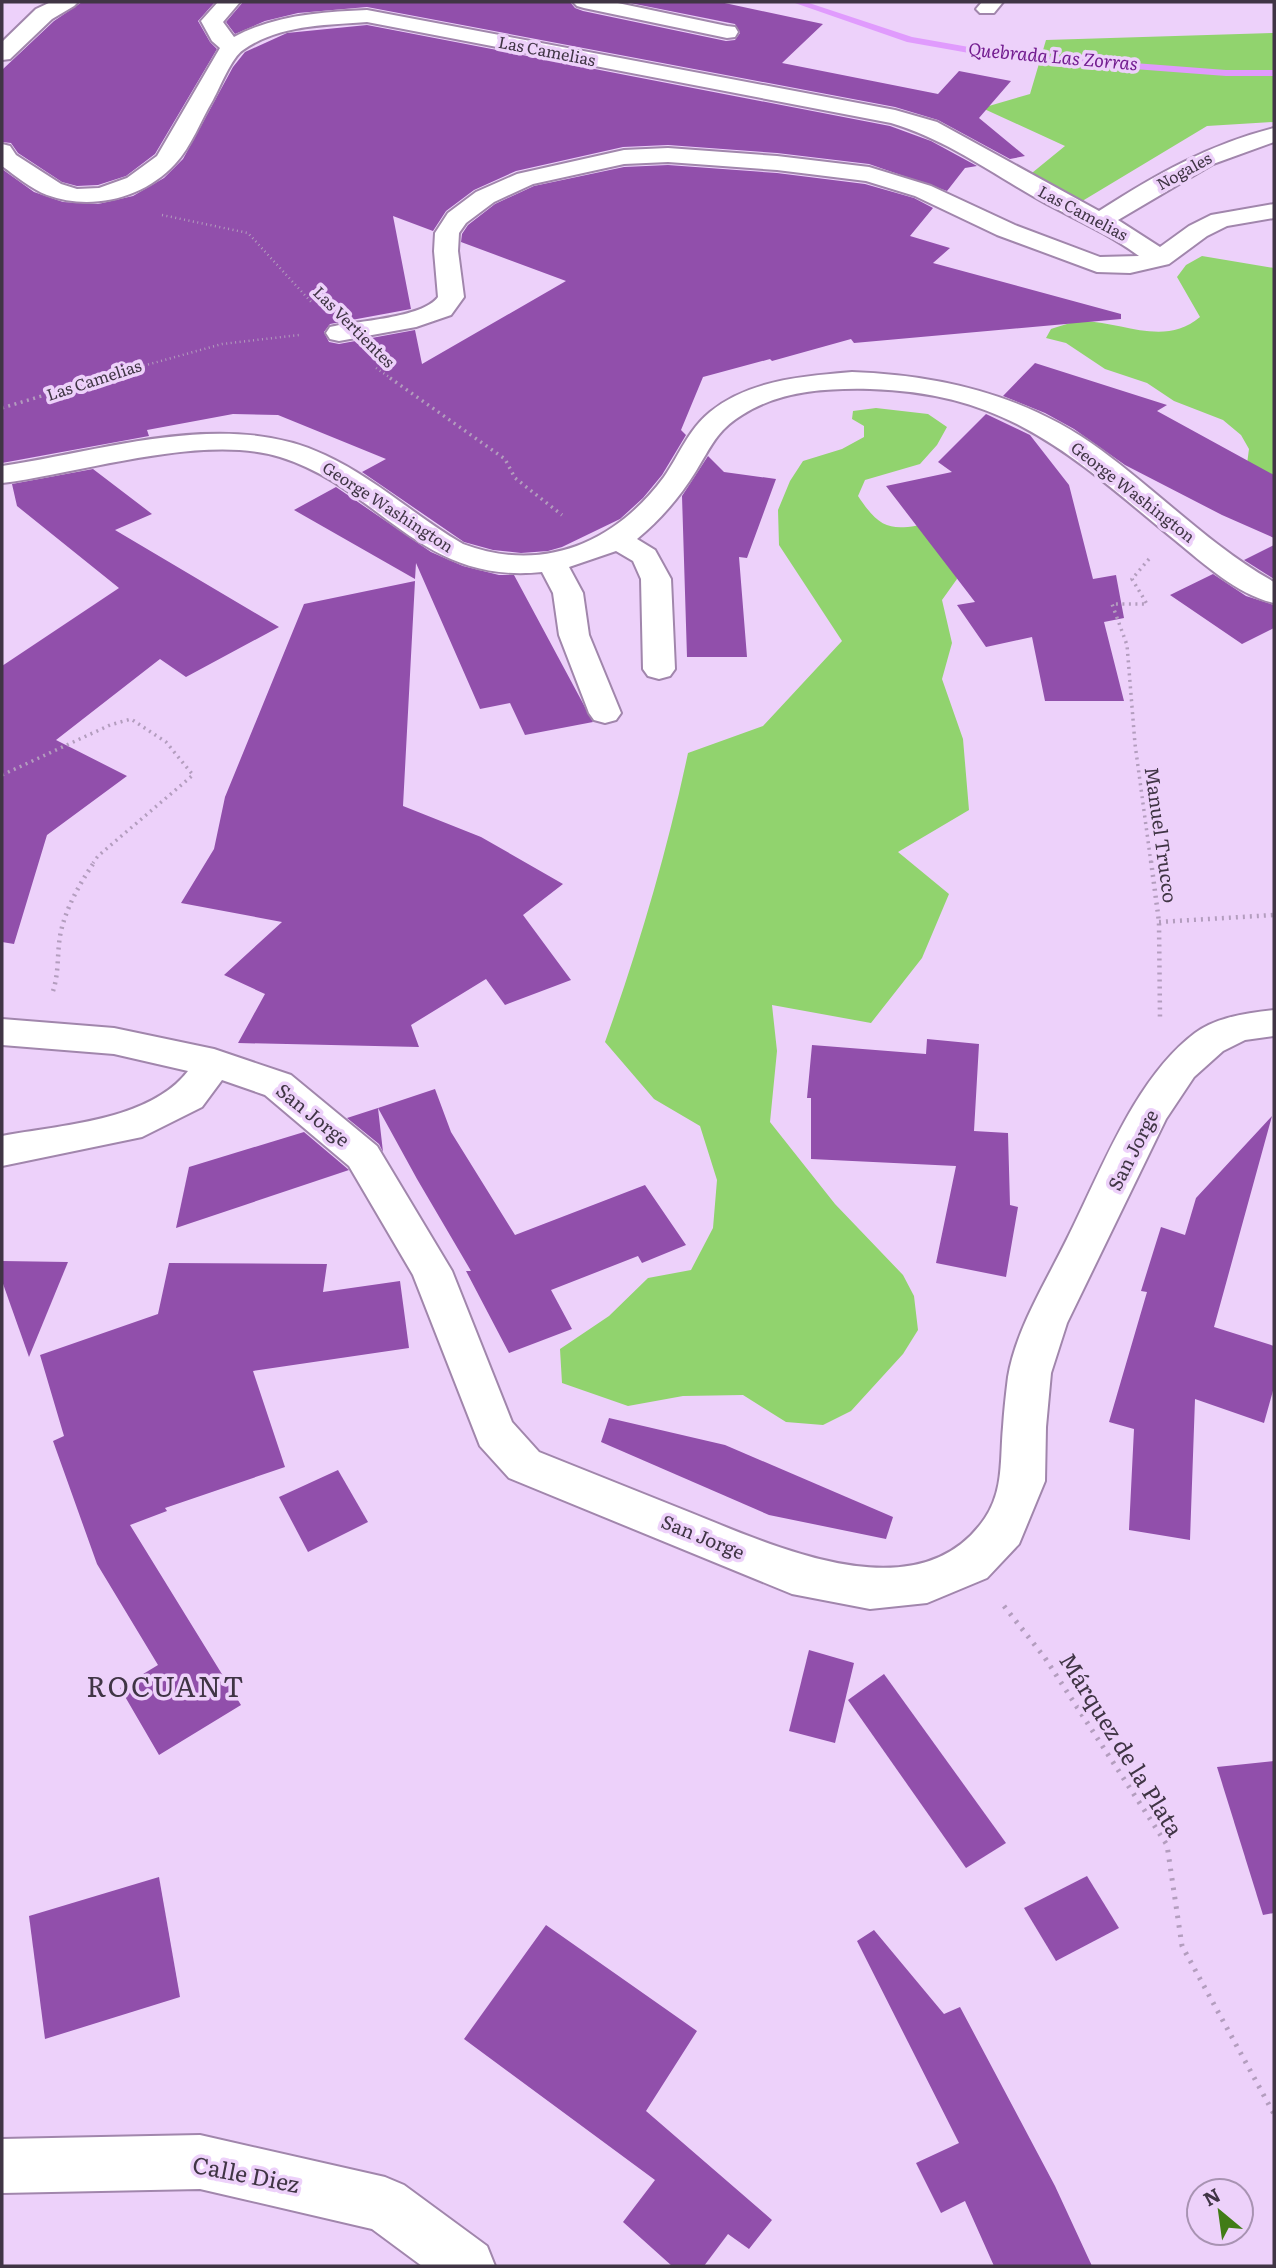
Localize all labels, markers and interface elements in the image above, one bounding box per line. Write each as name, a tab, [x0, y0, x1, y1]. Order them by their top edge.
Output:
street label: Las Camelias	[497, 29, 598, 71]
water label: Quebrada Las Zorras	[967, 35, 1139, 76]
street label: Nogales	[1152, 145, 1215, 195]
street label: Las Camelias	[1034, 178, 1133, 246]
street label: Las Vertientes	[308, 280, 401, 373]
street label: Las Camelias	[43, 352, 144, 406]
street label: George Washington	[1066, 435, 1201, 548]
street label: George Washington	[318, 455, 459, 558]
street label: Manuel Trucco	[1139, 765, 1185, 905]
street label: San Jorge	[271, 1076, 357, 1153]
street label: San Jorge	[1100, 1104, 1164, 1195]
street label: San Jorge	[658, 1507, 749, 1565]
street label: Márquez de la Plata	[1052, 1645, 1193, 1843]
district label: ROCUANT	[86, 1664, 246, 1706]
street label: Calle Diez	[190, 2146, 303, 2200]
north arrow	[1185, 2177, 1255, 2247]
text: N	[1198, 2180, 1225, 2212]

